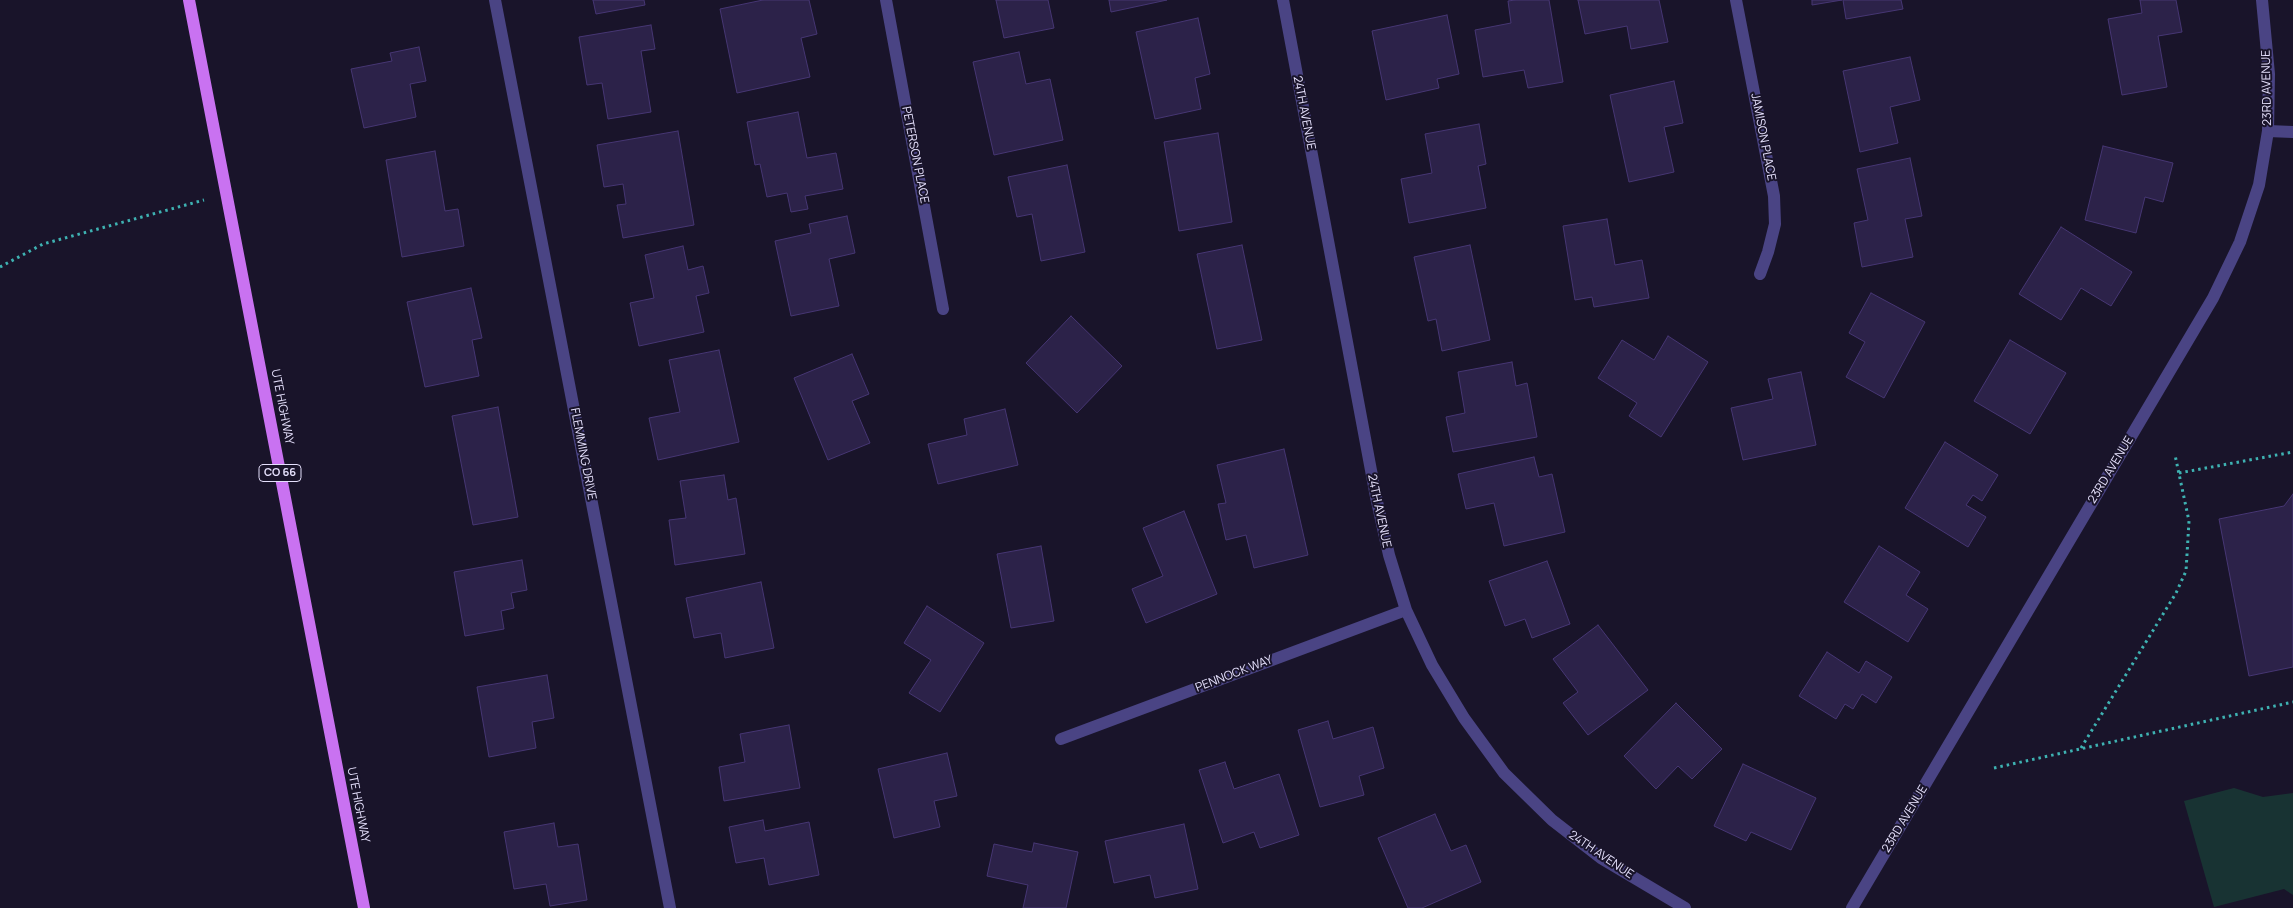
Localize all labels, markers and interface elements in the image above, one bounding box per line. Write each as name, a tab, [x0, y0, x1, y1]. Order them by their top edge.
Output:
street label: 23RD AVENUE	[2259, 50, 2275, 126]
street label: 24TH AVENUE	[1290, 75, 1318, 151]
street label: JAMISON PLACE	[1747, 92, 1779, 182]
street label: PETERSON PLACE	[899, 105, 931, 205]
street label: UTE HIGHWAY	[268, 368, 296, 446]
street label: FLEMMING DRIVE	[567, 407, 599, 501]
street label: 23RD AVENUE	[2085, 434, 2137, 506]
road number: CO 66	[259, 464, 301, 482]
street label: 24TH AVENUE	[1364, 473, 1394, 549]
street label: PENNOCK WAY	[1193, 653, 1275, 695]
street label: UTE HIGHWAY	[344, 766, 372, 844]
street label: 23RD AVENUE	[1879, 783, 1931, 855]
street label: 24TH AVENUE	[1566, 828, 1636, 882]

